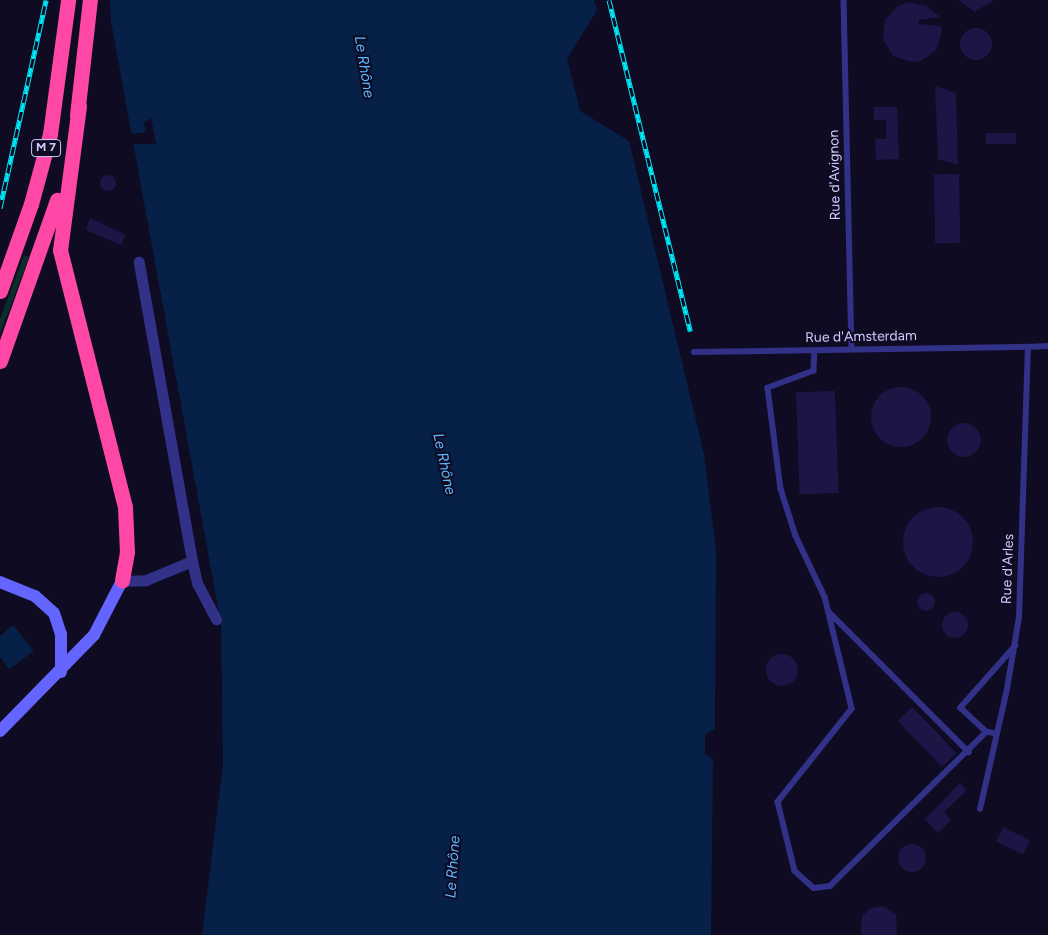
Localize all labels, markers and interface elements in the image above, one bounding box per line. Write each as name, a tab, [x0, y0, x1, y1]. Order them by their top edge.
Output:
water label: Le Rhône	[350, 35, 378, 99]
street label: Rue d'Avignon	[826, 130, 844, 220]
road number: M 7	[31, 138, 61, 158]
street label: Rue d'Amsterdam	[805, 328, 917, 346]
water label: Le Rhône	[429, 431, 459, 497]
street label: Rue d'Arles	[998, 534, 1018, 604]
water label: Le Rhône	[442, 835, 464, 899]

